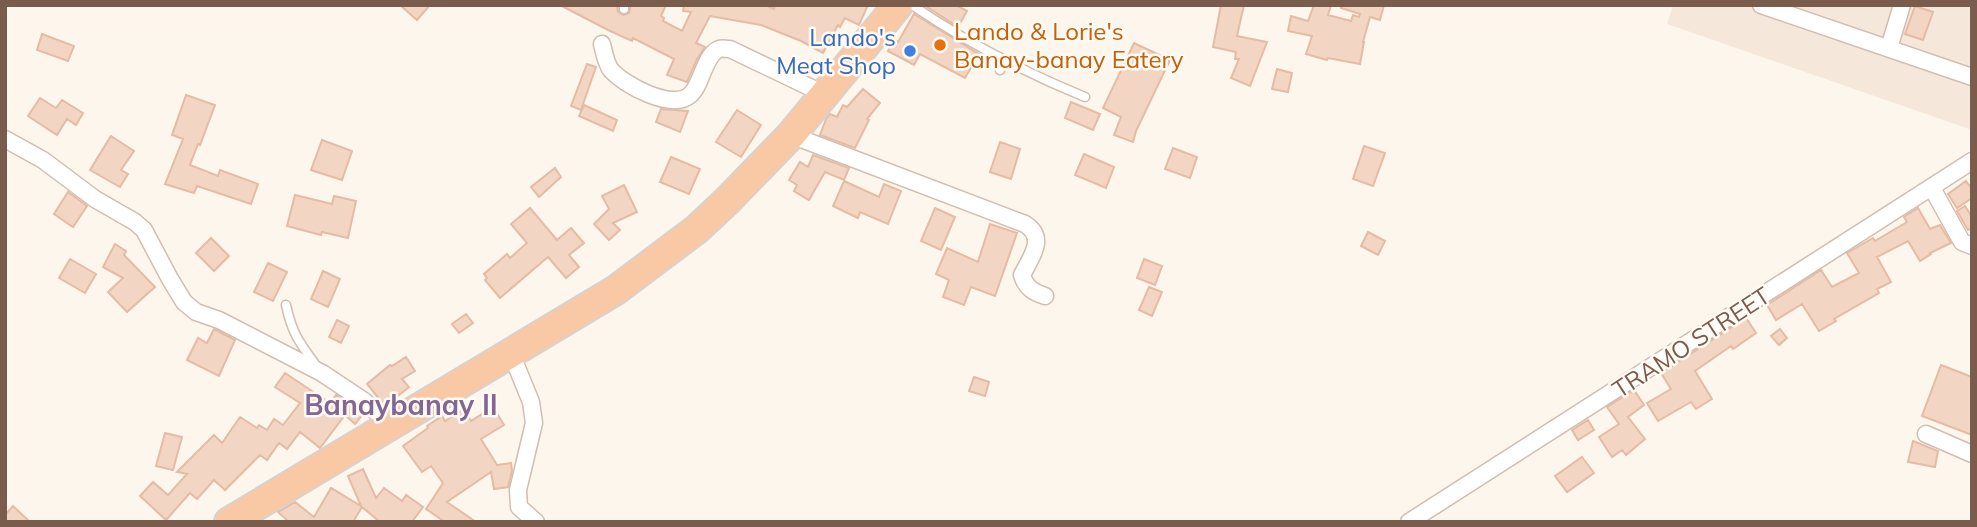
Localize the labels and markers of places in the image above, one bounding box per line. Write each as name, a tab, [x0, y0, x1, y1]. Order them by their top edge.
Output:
place label: Lando & Lorie's Banay-banay Eatery	[954, 16, 1184, 74]
place label: Lando's Meat Shop	[776, 22, 896, 80]
marker: Lando & Lorie's Banay-banay Eatery	[932, 37, 948, 53]
marker: Lando's Meat Shop	[902, 43, 918, 59]

